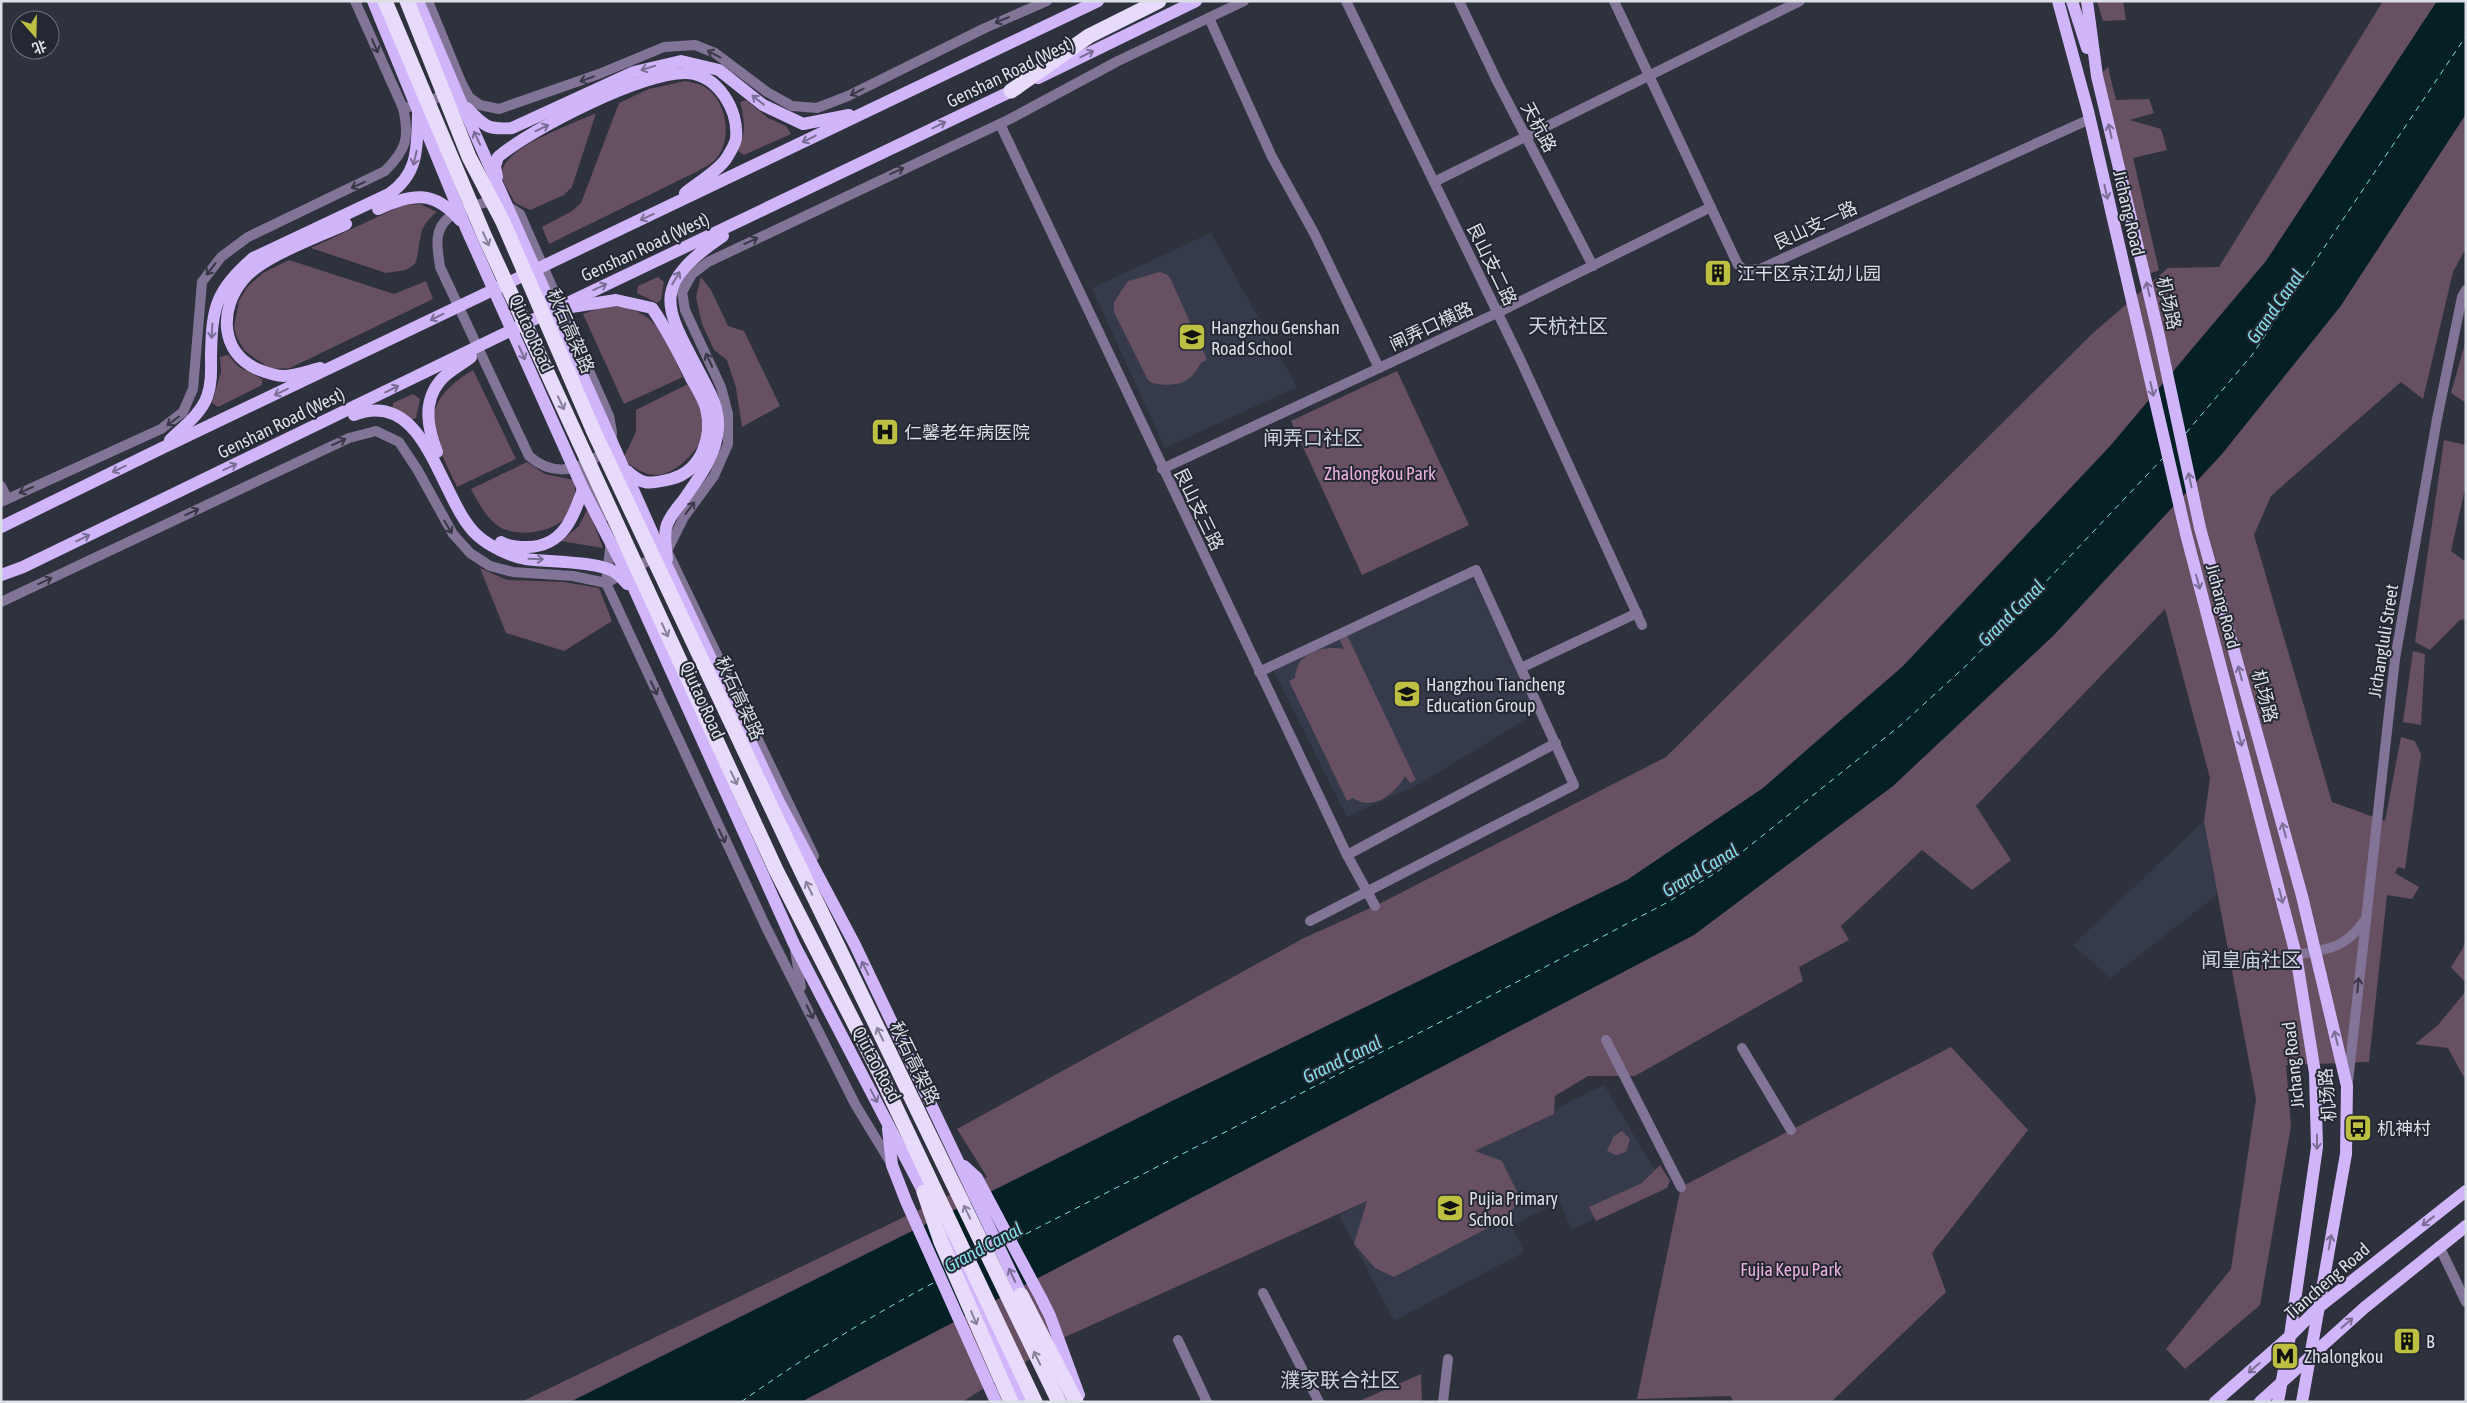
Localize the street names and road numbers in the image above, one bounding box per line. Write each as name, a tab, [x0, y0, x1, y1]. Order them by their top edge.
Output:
street label: Genshan Road (West)	[943, 32, 1077, 112]
street label: 天杭路	[1517, 98, 1561, 156]
street label: Jichang Road	[2109, 168, 2149, 258]
street label: 艮山支一路	[1770, 196, 1860, 254]
street label: Genshan Road (West)	[578, 208, 712, 286]
street label: 艮山支二路	[1463, 219, 1521, 309]
street label: 机场路	[2153, 274, 2185, 332]
street label: 秋石高架路	[543, 286, 599, 376]
street label: Qiutao Road	[506, 291, 558, 375]
street label: 闸弄口横路	[1386, 297, 1476, 355]
street label: Genshan Road (West)	[214, 383, 348, 463]
street label: 艮山支三路	[1170, 464, 1228, 554]
street label: Jichang Road	[2202, 561, 2244, 651]
street label: Jichangluli Street	[2364, 583, 2402, 699]
street label: 秋石高架路	[711, 653, 769, 743]
street label: Qiutao Road	[677, 658, 729, 742]
street label: 机场路	[2248, 667, 2282, 725]
street label: 秋石高架路	[886, 1018, 944, 1108]
street label: Jichang Road	[2278, 1021, 2308, 1109]
street label: Qiutao Road	[848, 1023, 906, 1105]
street label: 机场路	[2314, 1067, 2340, 1123]
street label: Tiancheng Road	[2280, 1238, 2374, 1324]

